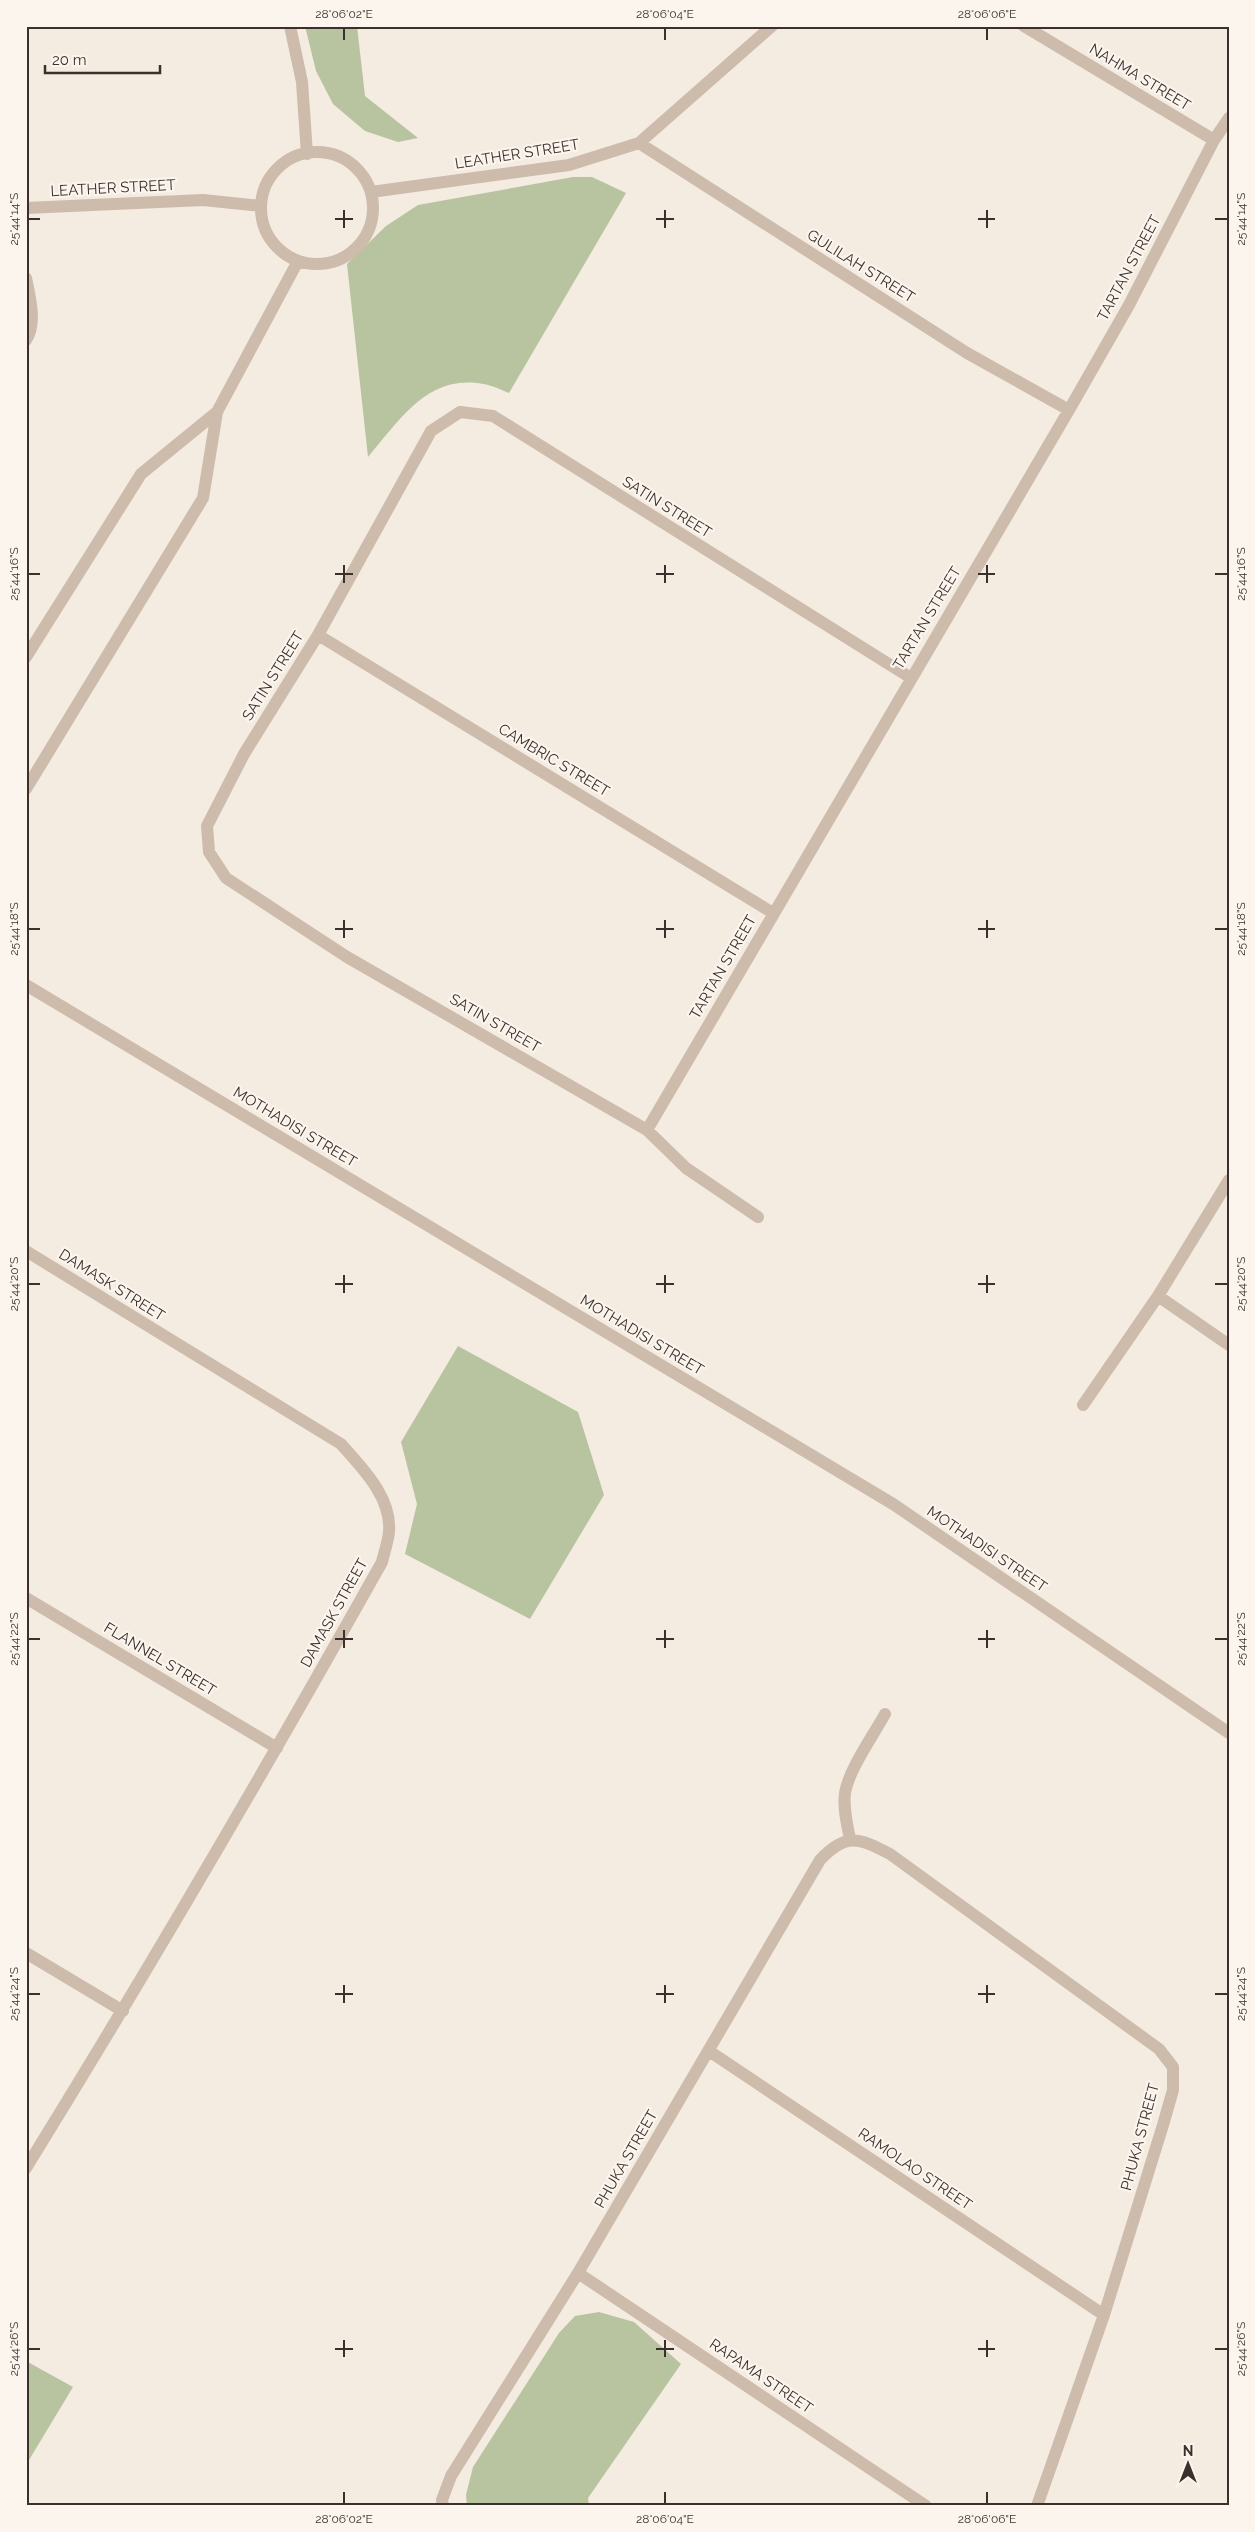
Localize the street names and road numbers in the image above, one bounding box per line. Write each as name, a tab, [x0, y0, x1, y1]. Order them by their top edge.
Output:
street label: NAHMA STREET	[1086, 40, 1194, 114]
street label: LEATHER STREET	[454, 135, 580, 173]
street label: LEATHER STREET	[50, 176, 176, 200]
street label: TARTAN STREET	[1094, 212, 1164, 324]
street label: GULILAH STREET	[804, 226, 918, 306]
street label: SATIN STREET	[619, 472, 715, 542]
street label: TARTAN STREET	[889, 563, 965, 673]
street label: SATIN STREET	[238, 628, 308, 724]
street label: CAMBRIC STREET	[495, 720, 613, 800]
street label: TARTAN STREET	[686, 912, 760, 1022]
street label: SATIN STREET	[446, 990, 544, 1056]
street label: MOTHADISI STREET	[230, 1083, 360, 1171]
street label: DAMASK STREET	[56, 1245, 168, 1325]
street label: MOTHADISI STREET	[577, 1291, 707, 1379]
street label: MOTHADISI STREET	[924, 1502, 1050, 1596]
street label: DAMASK STREET	[297, 1556, 371, 1670]
street label: FLANNEL STREET	[101, 1618, 219, 1700]
street label: PHUKA STREET	[1117, 2081, 1163, 2193]
street label: PHUKA STREET	[591, 2107, 661, 2211]
street label: RAMOLAO STREET	[855, 2124, 975, 2214]
street label: RAPAMA STREET	[706, 2335, 816, 2417]

